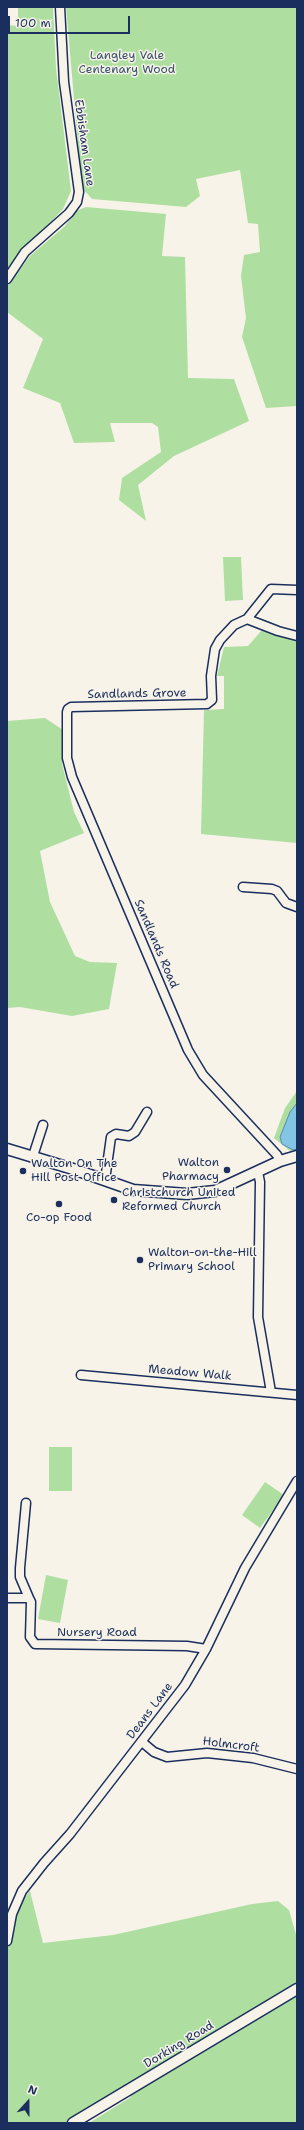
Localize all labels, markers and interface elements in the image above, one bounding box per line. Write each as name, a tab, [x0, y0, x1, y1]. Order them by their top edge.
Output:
scale bar	[10, 8, 132, 34]
text: 100 m	[15, 15, 51, 31]
park label: Langley Vale Centenary Wood	[79, 49, 175, 77]
street label: Ebbisham Lane	[71, 99, 97, 187]
street label: Sandlands Grove	[87, 686, 187, 702]
street label: Sandlands Road	[131, 898, 181, 990]
place label: Walton Pharmacy	[162, 1156, 219, 1184]
place label: Walton On The Hill Post Office	[31, 1157, 118, 1185]
marker: Walton Pharmacy	[222, 1165, 232, 1175]
marker: Walton On The Hill Post Office	[18, 1166, 28, 1176]
place label: Christchurch United Reformed Church	[122, 1186, 235, 1214]
marker: Christchurch United Reformed Church	[109, 1195, 119, 1205]
marker: Co-op Food	[54, 1199, 64, 1209]
place label: Co-op Food	[26, 1211, 92, 1225]
place label: Walton-on-the-Hill Primary School	[148, 1246, 257, 1274]
marker: Walton-on-the-Hill Primary School	[135, 1255, 145, 1265]
street label: Meadow Walk	[148, 1362, 232, 1384]
street label: Nursery Road	[57, 1626, 137, 1640]
street label: Deans Lane	[124, 1680, 176, 1742]
street label: Holmcroft	[202, 1734, 260, 1756]
street label: Dorking Road	[142, 2019, 216, 2071]
north arrow	[8, 2082, 48, 2122]
text: N	[26, 2082, 39, 2099]

